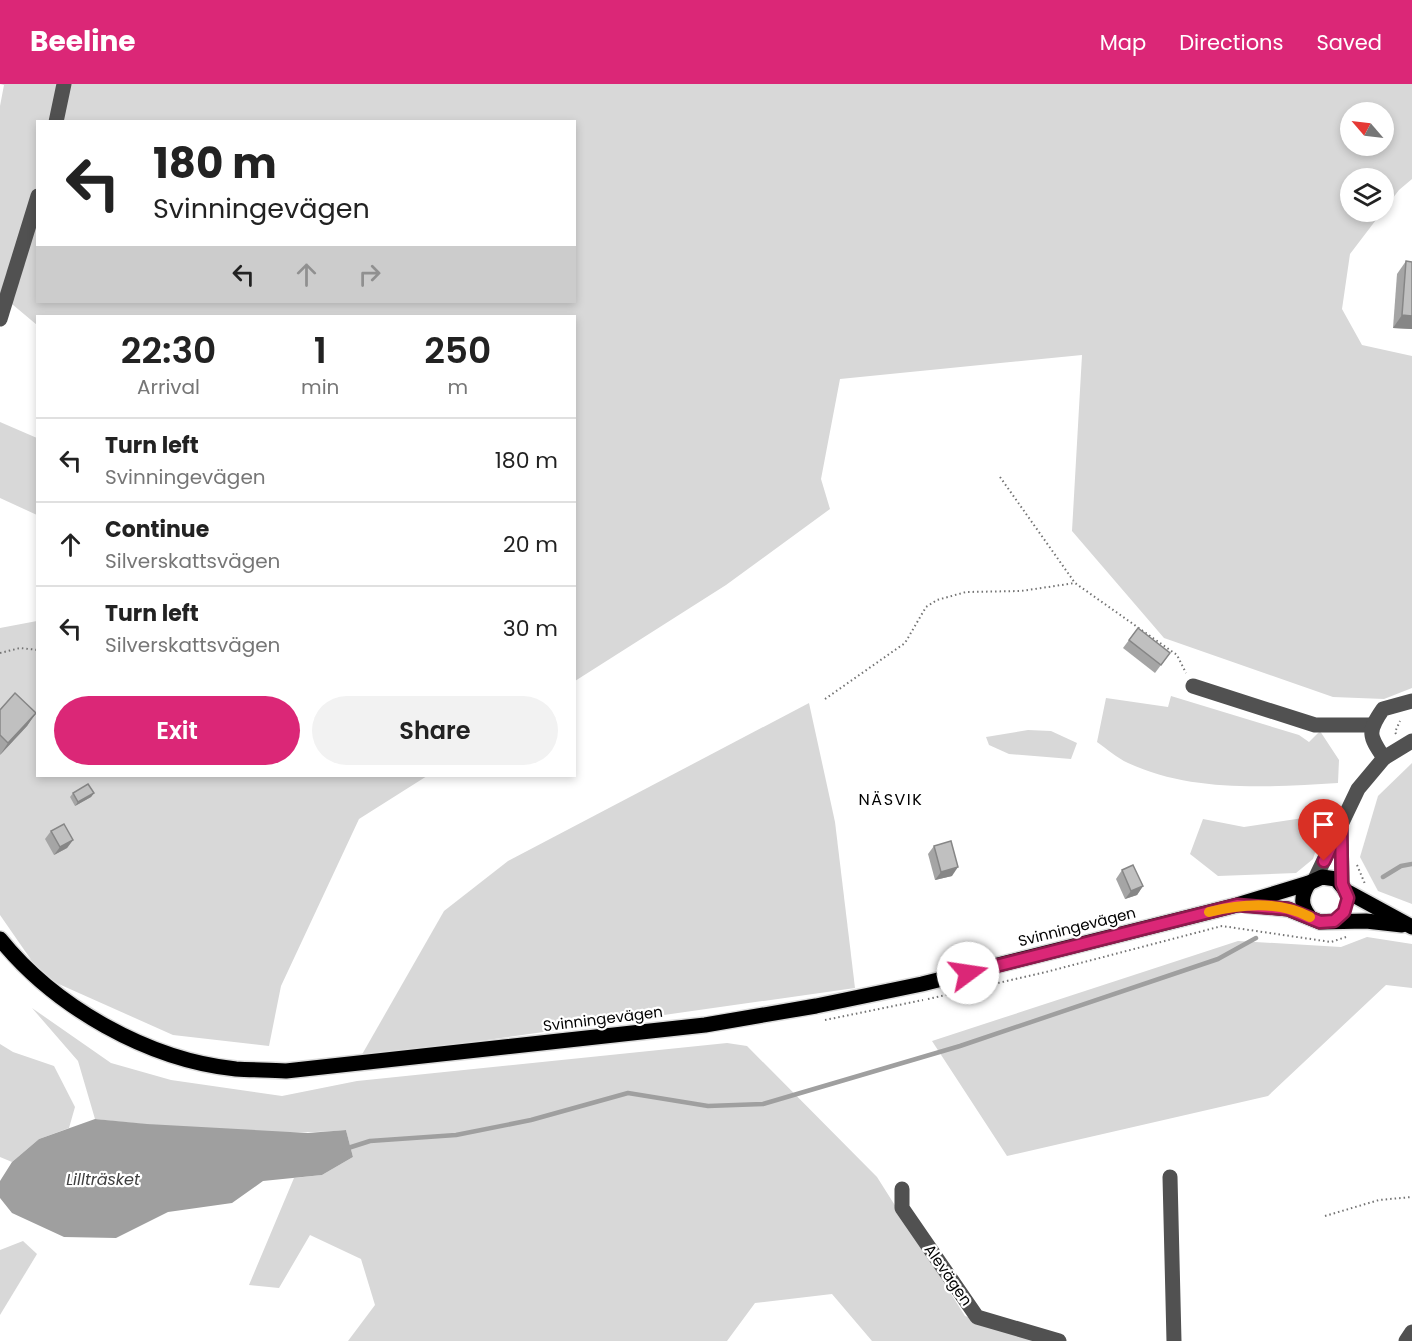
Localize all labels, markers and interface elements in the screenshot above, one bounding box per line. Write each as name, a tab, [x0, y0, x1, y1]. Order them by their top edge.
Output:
text: Beeline	[30, 22, 136, 61]
text: Map	[1100, 28, 1146, 57]
text: Directions	[1179, 28, 1283, 57]
text: Saved	[1316, 28, 1382, 57]
north arrow	[1340, 102, 1394, 156]
map controls	[1340, 102, 1394, 222]
text: 180 m	[153, 134, 277, 193]
icon: left	[54, 144, 132, 222]
button: layers	[1340, 168, 1394, 222]
text: Svinningevägen	[153, 190, 370, 227]
icon: left	[227, 258, 260, 291]
icon: ahead	[290, 258, 323, 291]
icon: right	[353, 258, 386, 291]
text: 22:30	[121, 325, 216, 376]
text: 1	[314, 325, 327, 376]
text: 250	[424, 325, 491, 376]
text: Arrival	[137, 373, 200, 401]
text: min	[301, 373, 339, 401]
text: m	[447, 373, 468, 401]
text: Turn left	[105, 430, 199, 461]
icon: left	[54, 444, 87, 477]
text: 180 m	[495, 445, 558, 476]
text: Svinningevägen	[105, 463, 266, 491]
text: Continue	[105, 514, 209, 545]
icon: ahead	[54, 528, 87, 561]
text: 20 m	[503, 529, 558, 560]
text: Silverskattsvägen	[105, 547, 280, 575]
text: Turn left	[105, 598, 199, 629]
icon: left	[54, 612, 87, 645]
text: 30 m	[503, 613, 558, 644]
text: Silverskattsvägen	[105, 631, 280, 659]
button: Exit	[54, 696, 300, 765]
button: Share	[312, 696, 558, 765]
district label: NÄSVIK	[859, 788, 923, 811]
pin	[1298, 799, 1349, 861]
icon: arrive	[1307, 808, 1340, 841]
street label: Svinningevägen	[1016, 902, 1138, 951]
position arrow	[936, 941, 1000, 1005]
street label: Svinningevägen	[542, 1001, 664, 1036]
water label: Lillträsket	[66, 1168, 141, 1191]
street label: Alevägen	[920, 1240, 977, 1310]

